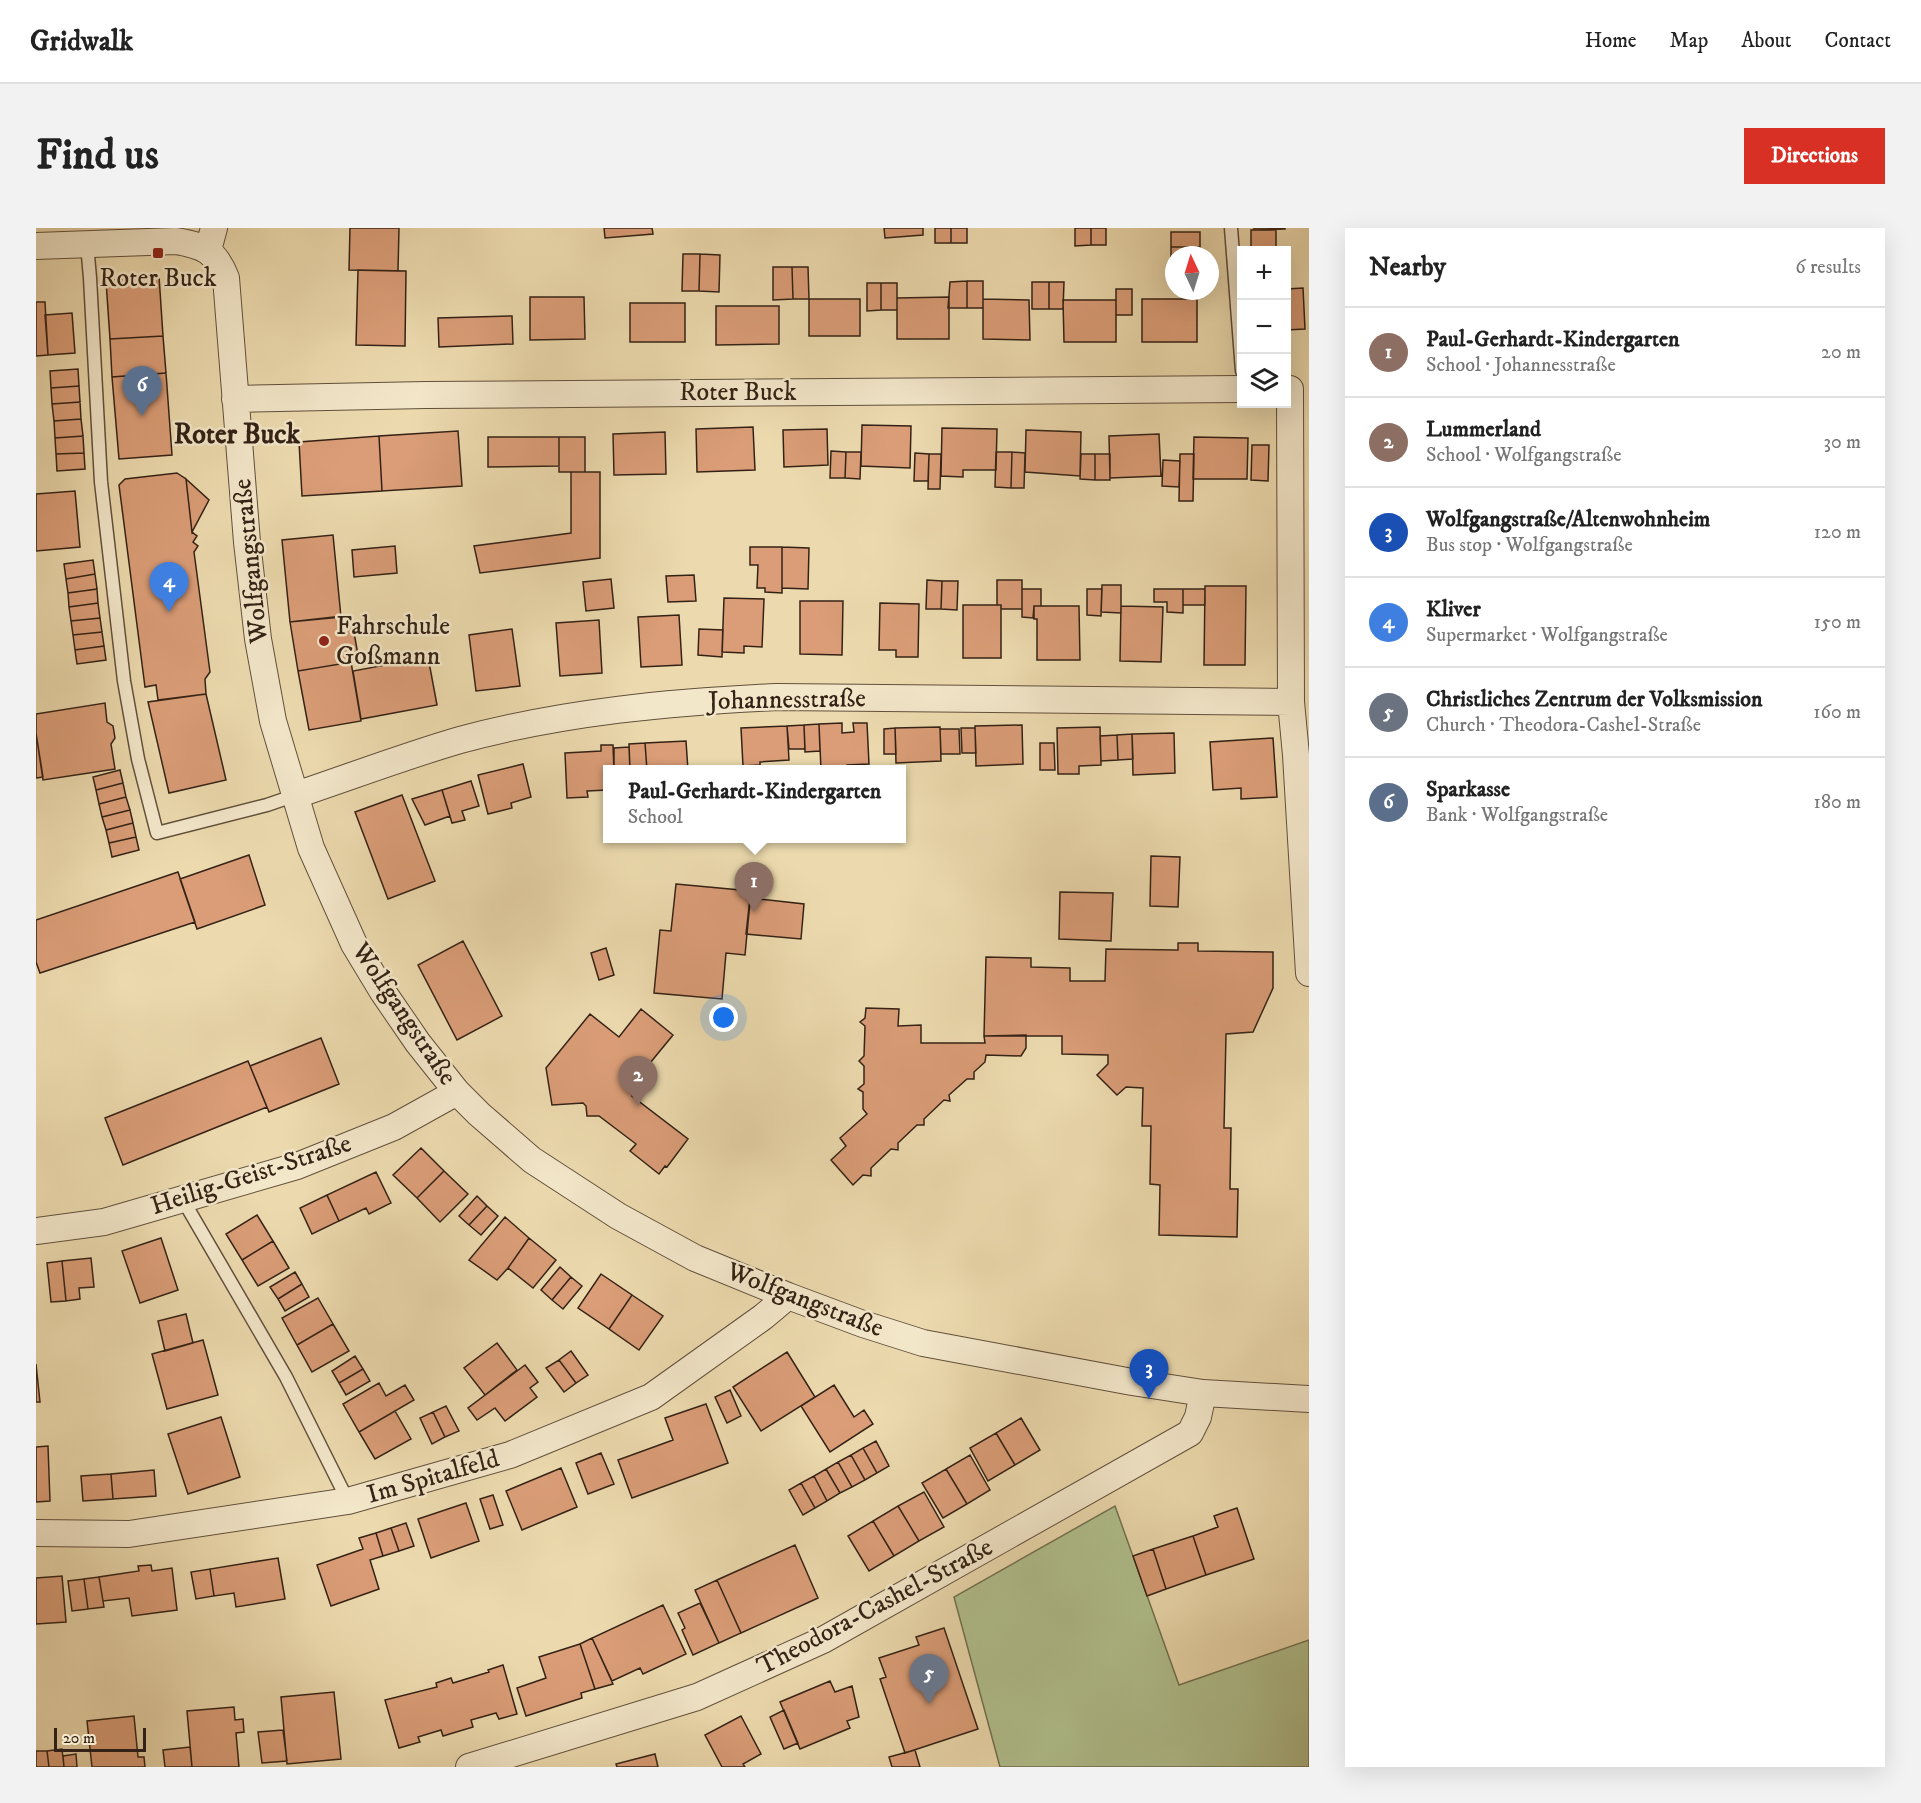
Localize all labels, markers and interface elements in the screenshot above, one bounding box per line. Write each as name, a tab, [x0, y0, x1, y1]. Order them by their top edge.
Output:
text: Gridwalk	[30, 24, 133, 59]
text: Home	[1585, 28, 1637, 54]
text: Map	[1670, 28, 1708, 54]
text: About	[1741, 28, 1792, 54]
text: Contact	[1825, 28, 1891, 54]
button: Directions	[1744, 128, 1885, 184]
text: Find us	[36, 130, 159, 182]
marker: Roter Buck	[151, 246, 165, 260]
north arrow	[1165, 246, 1219, 300]
map controls	[1237, 246, 1291, 408]
button: +	[1237, 246, 1291, 300]
text: Nearby	[1369, 251, 1446, 284]
text: 6 results	[1795, 255, 1861, 280]
place label: Roter Buck	[99, 262, 217, 295]
button: −	[1237, 300, 1291, 354]
text: Paul-Gerhardt-Kindergarten	[1426, 326, 1680, 353]
text: 1	[1385, 340, 1392, 365]
text: 20 m	[1821, 340, 1861, 365]
text: School · Johannesstraße	[1426, 353, 1616, 378]
button: layers	[1237, 354, 1291, 408]
pin: 6	[122, 366, 162, 416]
street label: Roter Buck	[679, 376, 797, 409]
text: Lummerland	[1426, 416, 1541, 443]
district label: Roter Buck	[174, 417, 301, 452]
text: 2	[1384, 430, 1393, 455]
text: 30 m	[1823, 430, 1861, 455]
text: School · Wolfgangstraße	[1426, 443, 1621, 468]
street label: Wolfgangstraße	[226, 477, 276, 646]
text: Wolfgangstraße/Altenwohnheim	[1426, 506, 1710, 533]
text: 3	[1385, 520, 1392, 545]
text: 120 m	[1814, 520, 1861, 545]
text: Bus stop · Wolfgangstraße	[1426, 533, 1633, 558]
pin: 4	[150, 562, 188, 612]
text: Kliver	[1426, 596, 1481, 623]
place label: Fahrschule Goßmann	[336, 610, 450, 673]
text: 4	[1383, 610, 1394, 635]
text: 150 m	[1814, 610, 1861, 635]
text: Supermarket · Wolfgangstraße	[1426, 623, 1668, 648]
marker: Fahrschule Goßmann	[317, 634, 331, 648]
street label: Johannesstraße	[706, 682, 866, 718]
text: Christliches Zentrum der Volksmission	[1426, 686, 1763, 713]
text: 5	[1384, 700, 1393, 725]
text: 160 m	[1813, 700, 1861, 725]
text: Church · Theodora-Cashel-Straße	[1426, 713, 1701, 738]
popup	[603, 765, 906, 843]
text: Sparkasse	[1426, 776, 1510, 803]
text: Paul-Gerhardt-Kindergarten	[628, 778, 881, 805]
text: 6	[1383, 790, 1394, 815]
text: 180 m	[1814, 790, 1861, 815]
text: Bank · Wolfgangstraße	[1426, 803, 1608, 828]
text: School	[628, 805, 683, 830]
pin: 1	[734, 862, 774, 912]
street label: Wolfgangstraße	[344, 935, 464, 1092]
your location	[709, 1003, 738, 1032]
pin: 2	[618, 1056, 658, 1106]
street label: Heilig-Geist-Straße	[147, 1127, 355, 1223]
street label: Wolfgangstraße	[721, 1255, 888, 1345]
pin: 3	[1130, 1350, 1168, 1399]
street label: Im Spitalfeld	[363, 1442, 503, 1512]
street label: Theodora-Cashel-Straße	[751, 1531, 999, 1683]
pin: 5	[910, 1654, 948, 1704]
scale bar	[54, 1725, 146, 1752]
text: 20 m	[63, 1728, 95, 1748]

